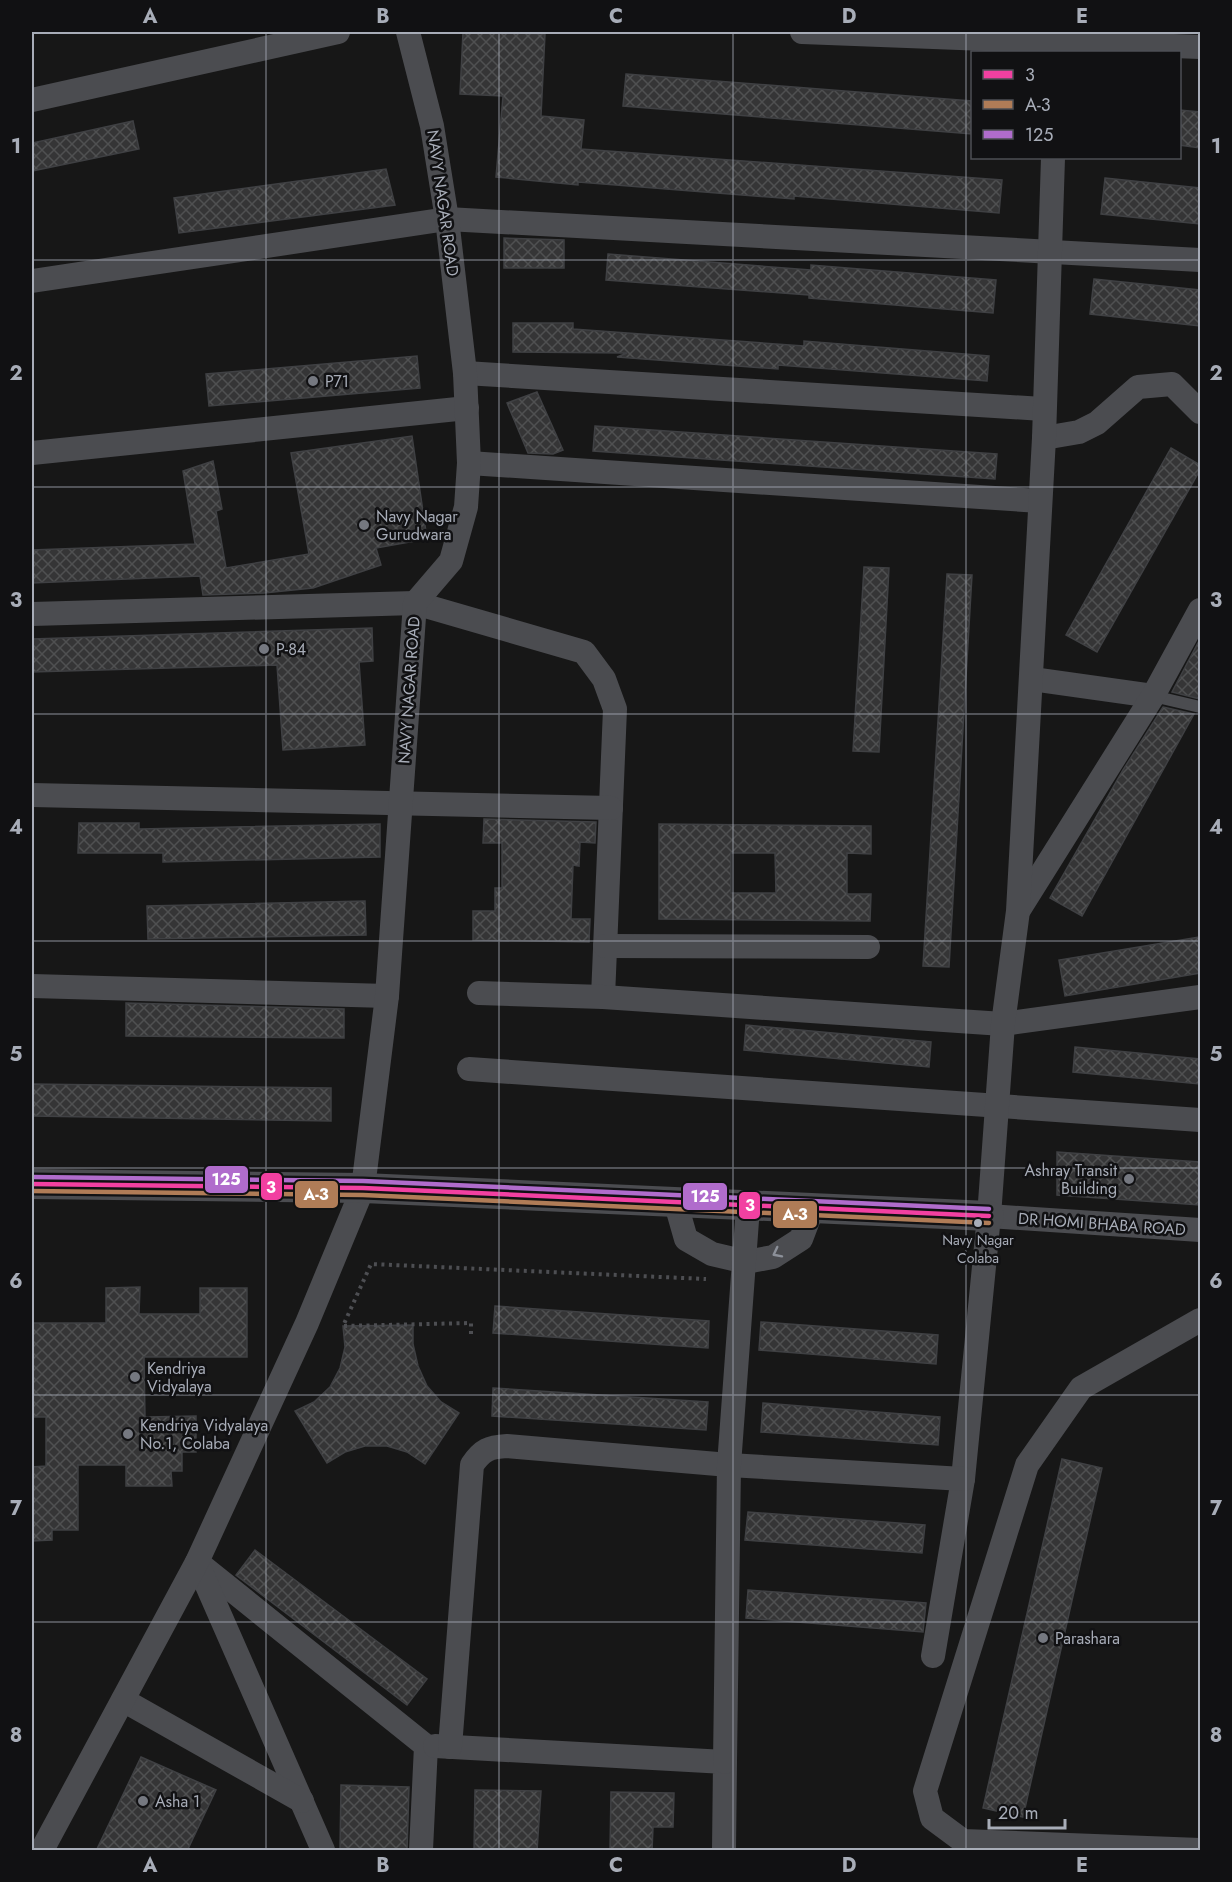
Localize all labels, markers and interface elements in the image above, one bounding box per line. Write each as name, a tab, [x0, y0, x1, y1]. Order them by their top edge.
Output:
text: A	[142, 2, 158, 31]
text: B	[376, 2, 390, 31]
text: C	[609, 2, 623, 31]
text: D	[842, 2, 856, 31]
text: E	[1076, 2, 1088, 31]
legend	[971, 51, 1181, 159]
text: 3	[1025, 62, 1035, 88]
text: A-3	[1025, 92, 1051, 118]
text: 125	[1025, 122, 1054, 148]
street label: NAVY NAGAR ROAD	[421, 128, 465, 278]
text: 1	[11, 132, 21, 161]
text: 1	[1211, 132, 1221, 161]
text: 2	[9, 359, 23, 388]
text: 2	[1209, 359, 1223, 388]
place label: P71	[325, 370, 349, 393]
marker: P71	[306, 374, 320, 388]
place label: Navy Nagar Gurudwara	[376, 505, 458, 546]
marker: Navy Nagar Gurudwara	[357, 518, 371, 532]
text: 3	[10, 586, 22, 615]
text: 3	[1210, 586, 1222, 615]
street label: NAVY NAGAR ROAD	[392, 615, 426, 764]
place label: P-84	[276, 638, 306, 661]
marker: P-84	[257, 642, 271, 656]
text: 4	[9, 813, 23, 842]
text: 4	[1209, 813, 1223, 842]
text: 5	[10, 1040, 23, 1069]
text: 5	[1210, 1040, 1223, 1069]
place label: Ashray Transit Building	[1024, 1159, 1117, 1200]
line badge: 125	[204, 1165, 249, 1194]
text: 125	[212, 1168, 240, 1191]
line badge: 3	[260, 1172, 283, 1201]
marker: Ashray Transit Building	[1122, 1172, 1136, 1186]
text: 3	[266, 1176, 276, 1199]
line badge: A-3	[294, 1180, 339, 1209]
line badge: 125	[682, 1182, 728, 1211]
text: A-3	[302, 1183, 329, 1206]
text: 125	[691, 1185, 719, 1208]
line badge: 3	[738, 1191, 761, 1220]
text: 3	[745, 1194, 755, 1217]
line badge: A-3	[772, 1200, 818, 1229]
text: A-3	[781, 1203, 808, 1226]
street label: DR HOMI BHABA ROAD	[1017, 1207, 1187, 1241]
marker: Navy Nagar Colaba	[972, 1217, 984, 1229]
place label: Navy Nagar Colaba	[942, 1230, 1014, 1268]
one-way arrow	[773, 1245, 784, 1257]
text: 6	[9, 1267, 23, 1296]
text: 6	[1209, 1267, 1223, 1296]
place label: Kendriya Vidyalaya	[147, 1357, 212, 1398]
marker: Kendriya Vidyalaya	[128, 1370, 142, 1384]
place label: Kendriya Vidyalaya No.1, Colaba	[140, 1414, 268, 1455]
marker: Kendriya Vidyalaya No.1, Colaba	[121, 1427, 135, 1441]
text: 7	[10, 1494, 23, 1523]
text: 7	[1210, 1494, 1223, 1523]
place label: Parashara	[1055, 1627, 1120, 1650]
marker: Parashara	[1036, 1631, 1050, 1645]
text: 8	[10, 1721, 22, 1750]
text: 8	[1210, 1721, 1222, 1750]
place label: Asha 1	[155, 1790, 200, 1813]
scale bar	[989, 1792, 1066, 1830]
marker: Asha 1	[136, 1794, 150, 1808]
text: 20 m	[998, 1800, 1038, 1826]
text: A	[142, 1851, 158, 1880]
text: B	[376, 1851, 390, 1880]
text: C	[609, 1851, 623, 1880]
text: D	[842, 1851, 856, 1880]
text: E	[1076, 1851, 1088, 1880]

